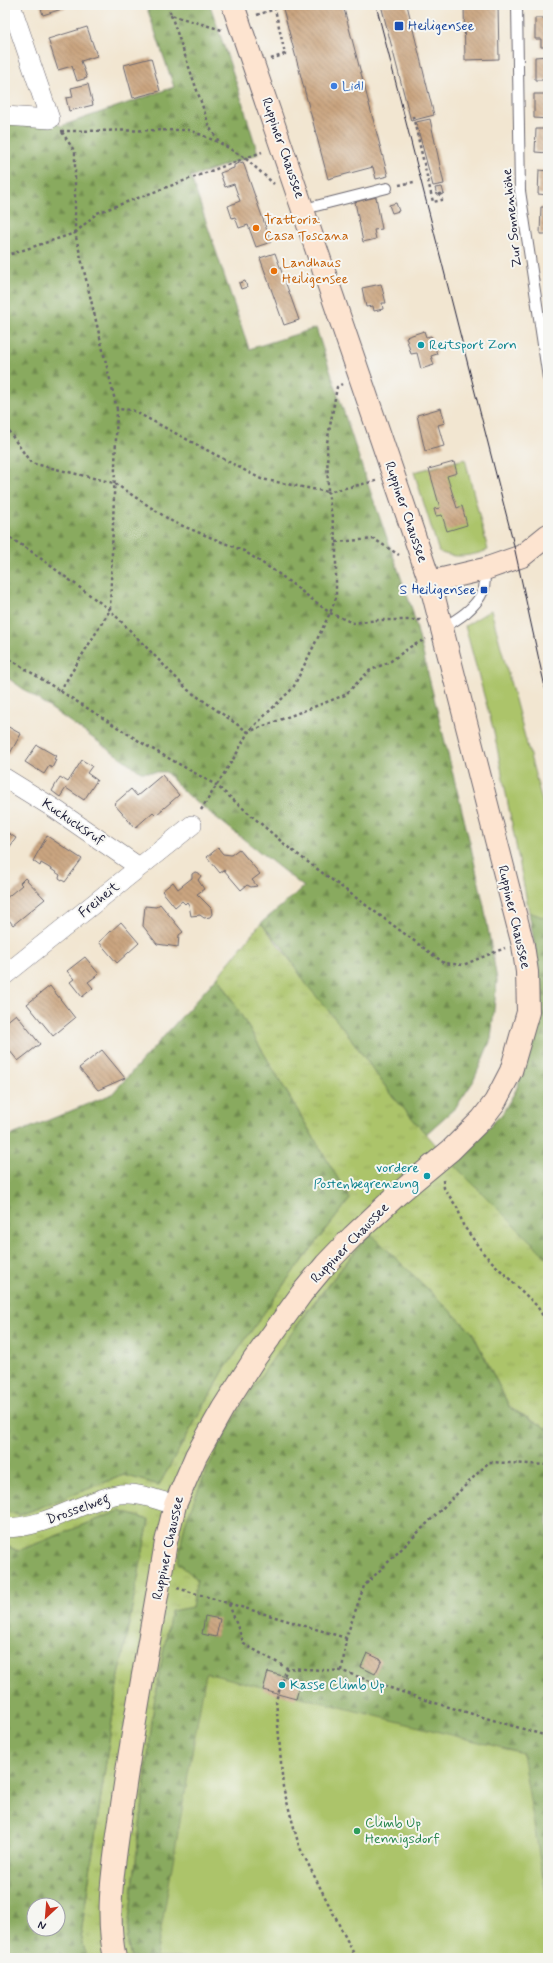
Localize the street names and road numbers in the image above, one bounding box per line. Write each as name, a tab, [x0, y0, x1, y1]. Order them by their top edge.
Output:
street label: Ruppiner Chaussee	[257, 95, 309, 201]
street label: Zur Sonnenhöhe	[498, 168, 526, 268]
street label: Ruppiner Chaussee	[380, 459, 432, 565]
street label: Kuckucksruf	[38, 794, 108, 850]
street label: Ruppiner Chaussee	[493, 864, 535, 971]
street label: Freiheit	[75, 878, 124, 922]
street label: Ruppiner Chaussee	[307, 1199, 393, 1287]
street label: Drosselweg	[44, 1489, 113, 1531]
street label: Ruppiner Chaussee	[148, 1494, 188, 1602]

